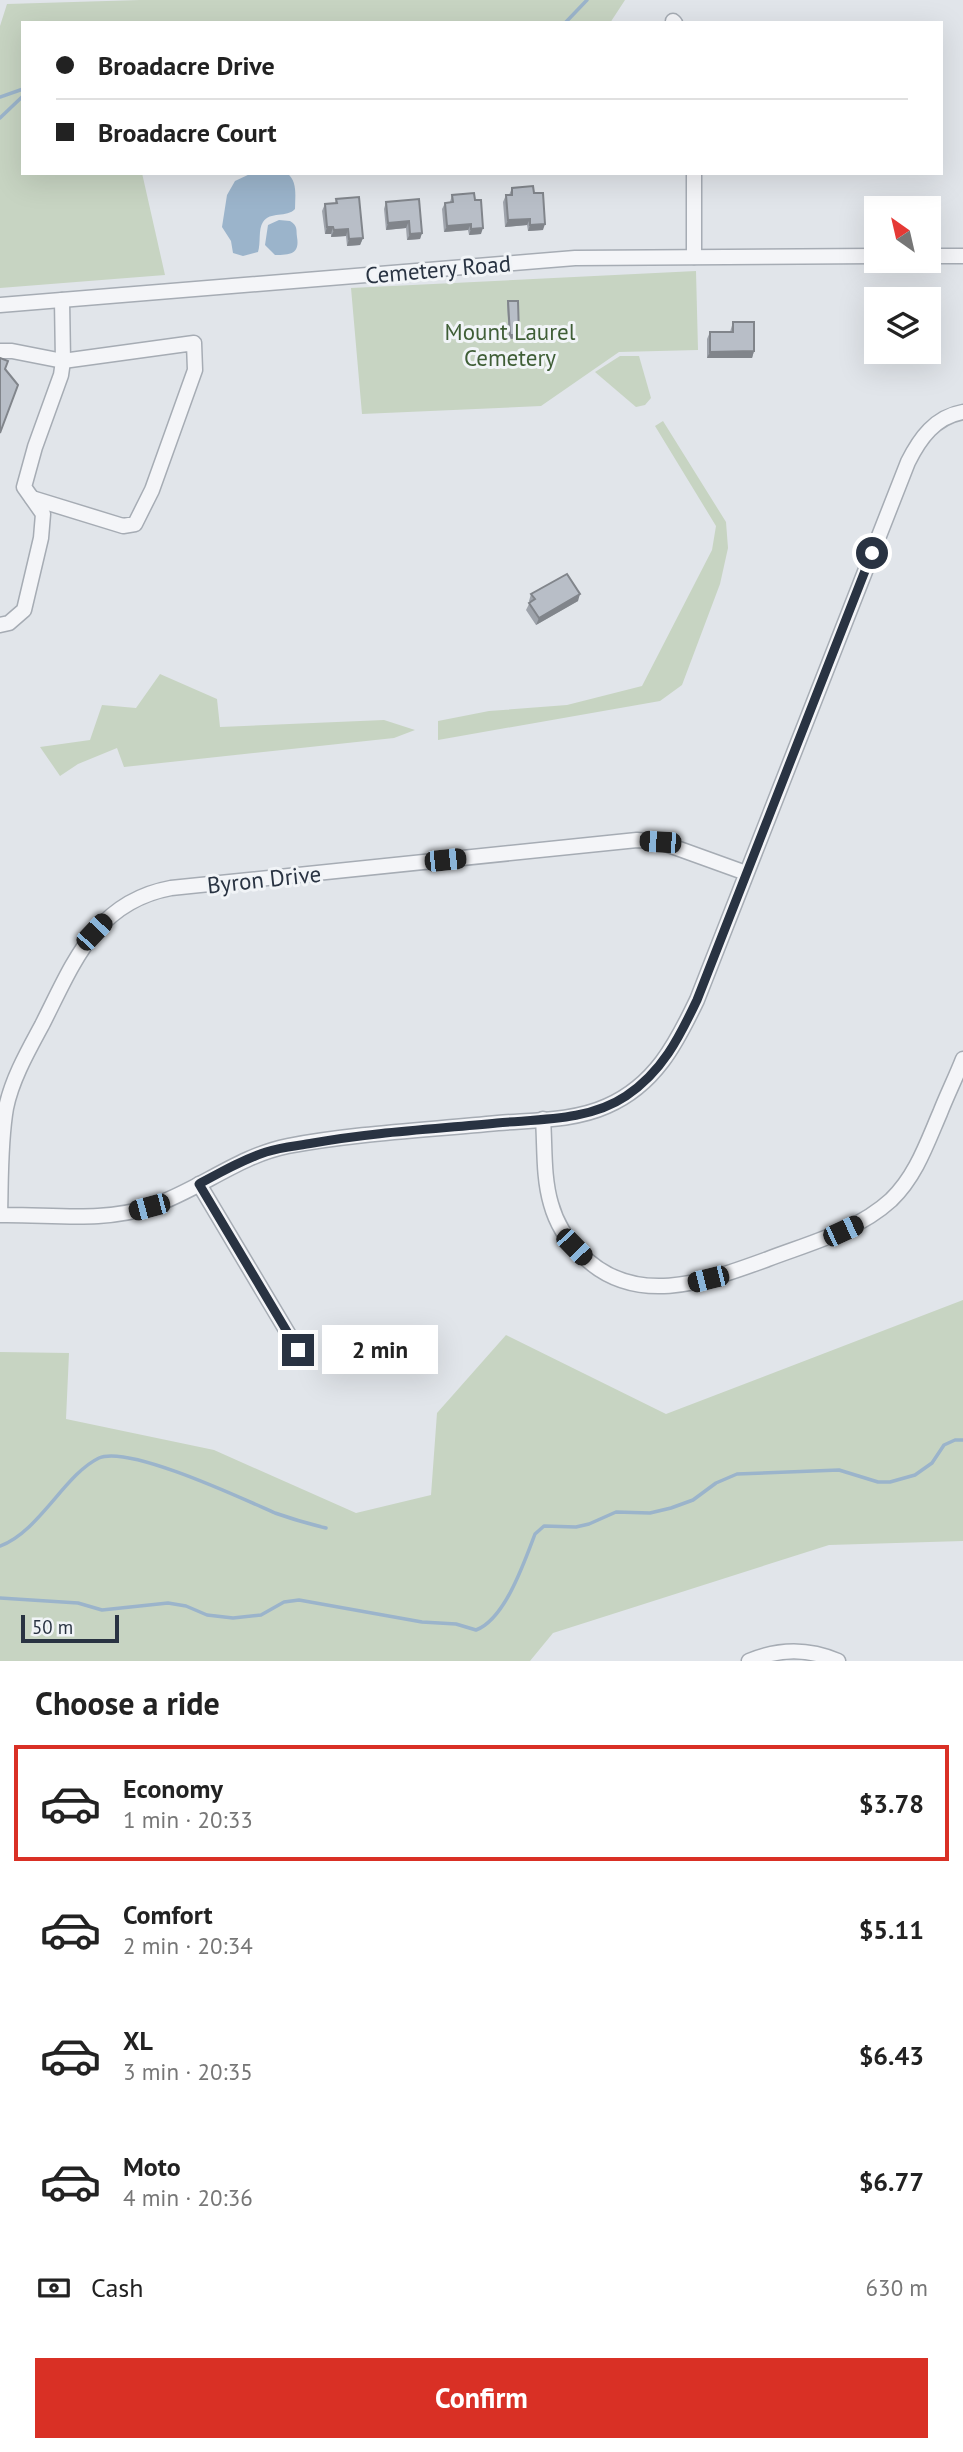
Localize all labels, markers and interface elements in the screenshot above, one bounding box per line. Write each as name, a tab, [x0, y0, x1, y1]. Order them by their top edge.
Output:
text: Broadacre Drive	[98, 49, 275, 82]
text: Broadacre Court	[98, 116, 277, 149]
north arrow	[864, 196, 942, 273]
map controls	[864, 196, 941, 364]
street label: Cemetery Road	[364, 248, 512, 290]
button: layers	[864, 287, 941, 364]
park label: Mount Laurel Cemetery	[445, 317, 576, 372]
route start	[856, 537, 888, 569]
car	[639, 830, 682, 854]
car	[424, 847, 467, 873]
street label: Byron Drive	[206, 859, 322, 899]
car	[72, 909, 117, 955]
car	[126, 1191, 173, 1223]
car	[820, 1213, 867, 1249]
car	[552, 1225, 597, 1269]
car	[686, 1264, 731, 1294]
callout: 2 min	[322, 1326, 438, 1374]
route end	[282, 1334, 314, 1366]
text: 2 min	[352, 1335, 408, 1364]
scale bar	[21, 1612, 119, 1644]
text: 50 m	[32, 1615, 73, 1639]
text: Choose a ride	[35, 1682, 220, 1724]
icon: car	[39, 1772, 102, 1835]
text: Economy	[123, 1772, 223, 1805]
text: $3.78	[859, 1787, 924, 1820]
text: 1 min · 20:33	[123, 1805, 253, 1834]
icon: car	[39, 1898, 102, 1961]
text: Comfort	[123, 1898, 213, 1931]
text: $5.11	[859, 1913, 924, 1946]
text: 2 min · 20:34	[123, 1931, 253, 1960]
icon: car	[39, 2024, 102, 2087]
text: XL	[123, 2024, 153, 2057]
text: $6.43	[859, 2039, 924, 2072]
text: 3 min · 20:35	[123, 2057, 253, 2086]
icon: car	[39, 2150, 102, 2213]
text: Moto	[123, 2150, 181, 2183]
text: $6.77	[859, 2165, 924, 2198]
text: 4 min · 20:36	[123, 2183, 253, 2212]
icon: cash	[35, 2269, 73, 2307]
text: Cash	[91, 2271, 143, 2304]
text: 630 m	[866, 2273, 928, 2302]
button: Confirm	[35, 2358, 928, 2438]

